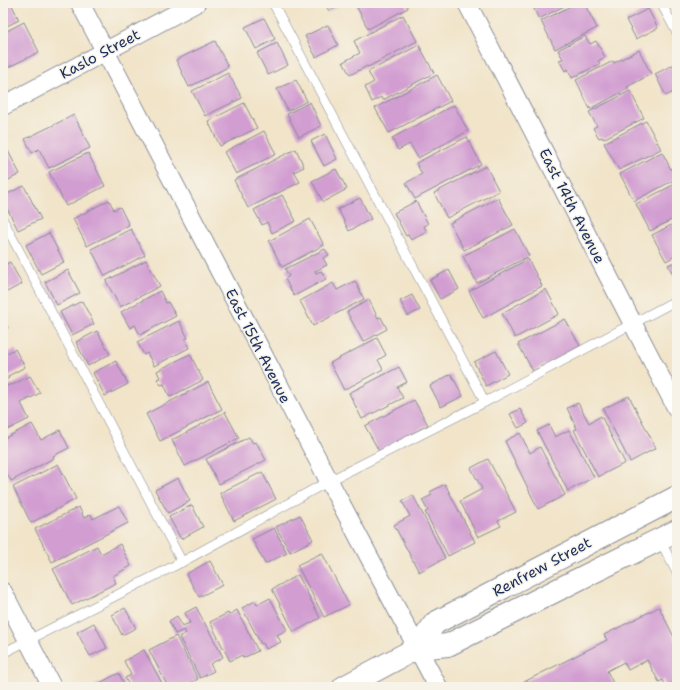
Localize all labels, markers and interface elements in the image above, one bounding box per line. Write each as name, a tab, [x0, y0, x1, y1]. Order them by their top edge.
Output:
street label: Kaslo Street	[56, 24, 144, 84]
street label: East 14th Avenue	[534, 145, 610, 267]
street label: East 15th Avenue	[220, 285, 296, 407]
street label: Renfrew Street	[489, 532, 595, 602]

